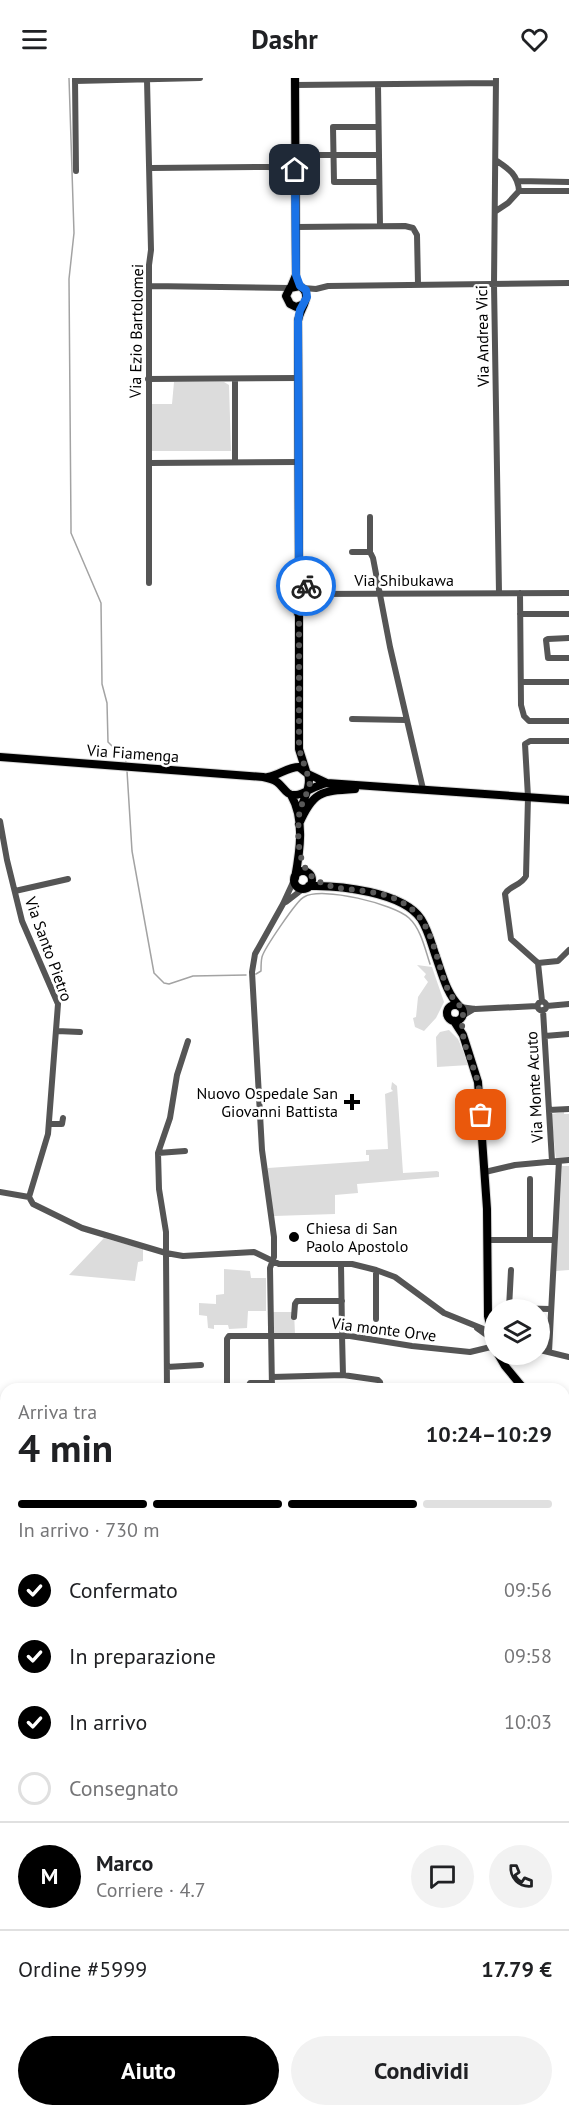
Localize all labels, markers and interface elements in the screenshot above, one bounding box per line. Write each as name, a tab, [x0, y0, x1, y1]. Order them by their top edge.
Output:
text: Dashr	[251, 22, 318, 56]
icon: menu	[18, 23, 51, 56]
icon: heart	[518, 23, 551, 56]
pin	[269, 144, 320, 195]
icon: home	[278, 153, 311, 186]
street label: Via Ezio Bartolomei	[125, 264, 147, 399]
street label: Via Andrea Vici	[471, 285, 493, 388]
courier	[276, 556, 336, 616]
icon: bike	[290, 570, 323, 603]
street label: Via Shibukawa	[353, 570, 454, 590]
street label: Via Fiamenga	[85, 740, 180, 766]
street label: Via Santo Pietro	[21, 893, 77, 1004]
street label: Via Monte Acuto	[521, 1031, 547, 1144]
place label: Nuovo Ospedale San Giovanni Battista	[197, 1083, 338, 1121]
pin	[455, 1089, 506, 1140]
marker: Nuovo Ospedale San Giovanni Battista	[343, 1093, 361, 1111]
icon: bag	[464, 1098, 497, 1131]
place label: Chiesa di San Paolo Apostolo	[306, 1218, 408, 1256]
marker: Chiesa di San Paolo Apostolo	[287, 1230, 301, 1244]
map controls	[484, 1299, 550, 1365]
button: layers	[484, 1299, 550, 1365]
street label: Via monte Orve	[329, 1313, 438, 1345]
text: Arriva tra	[18, 1399, 97, 1425]
text: 10:24–10:29	[426, 1420, 552, 1448]
text: 4 min	[18, 1422, 113, 1473]
text: In arrivo · 730 m	[18, 1517, 159, 1543]
icon: check	[18, 1574, 51, 1607]
text: Confermato	[69, 1576, 178, 1604]
text: 09:56	[504, 1577, 552, 1603]
icon: check	[18, 1640, 51, 1673]
text: In preparazione	[69, 1642, 216, 1670]
text: 09:58	[504, 1643, 552, 1669]
icon: check	[18, 1706, 51, 1739]
text: In arrivo	[69, 1708, 147, 1736]
text: 10:03	[504, 1709, 552, 1735]
text: Consegnato	[69, 1774, 179, 1802]
button: chat	[411, 1845, 474, 1908]
button: phone	[489, 1845, 552, 1908]
text: Marco	[96, 1849, 153, 1877]
text: M	[41, 1862, 58, 1890]
text: Corriere · 4.7	[96, 1877, 206, 1903]
text: Ordine #5999	[18, 1955, 147, 1983]
text: 17.79 €	[481, 1955, 552, 1983]
button: Aiuto	[18, 2036, 279, 2105]
button: Condividi	[291, 2036, 552, 2105]

